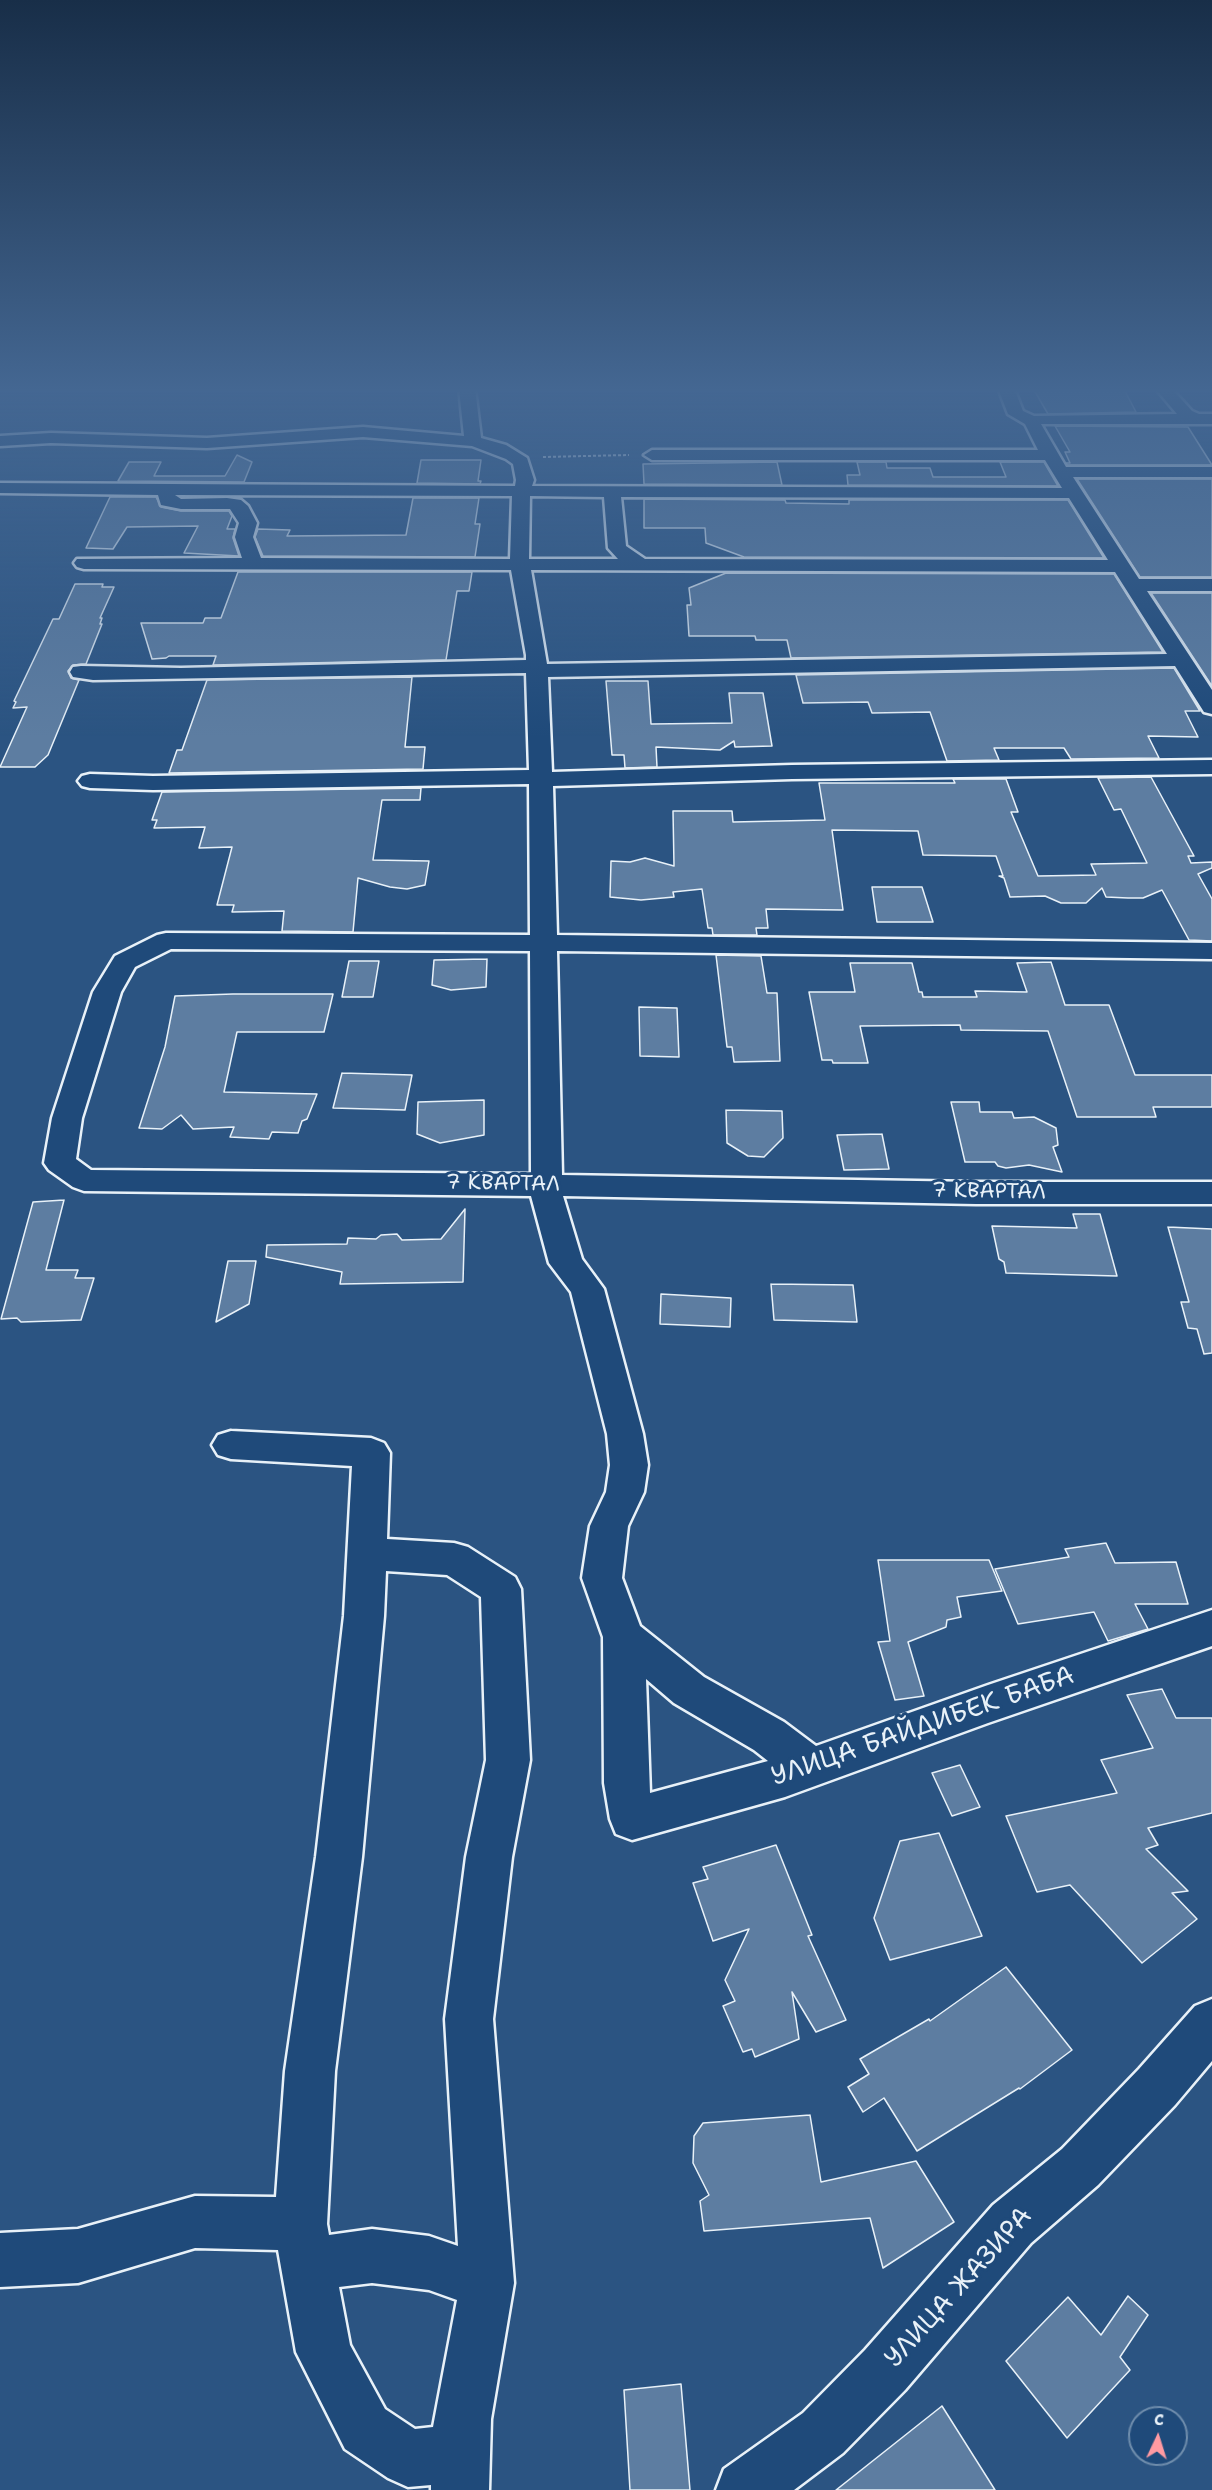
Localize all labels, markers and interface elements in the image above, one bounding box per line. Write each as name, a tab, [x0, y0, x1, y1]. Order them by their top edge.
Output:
street label: 7 КВАРТАЛ	[446, 1170, 560, 1198]
street label: 7 КВАРТАЛ	[932, 1178, 1046, 1206]
street label: УЛИЦА БАЙДИБЕК БАБА	[767, 1660, 1079, 1794]
street label: УЛИЦА ЖАЗИРА	[879, 2201, 1039, 2375]
north arrow	[1128, 2406, 1188, 2466]
text: С	[1154, 2409, 1165, 2430]

